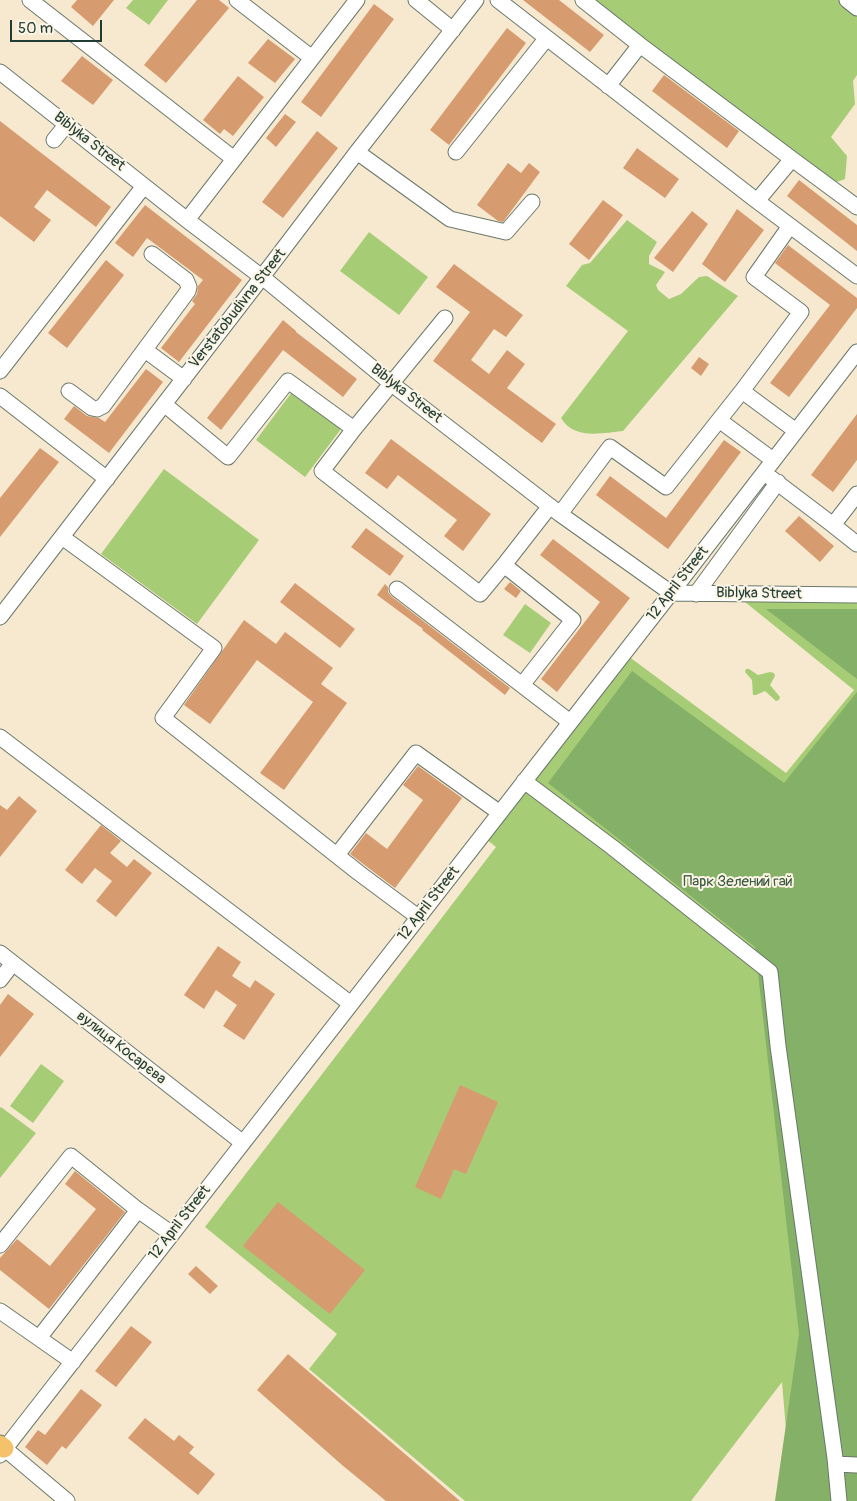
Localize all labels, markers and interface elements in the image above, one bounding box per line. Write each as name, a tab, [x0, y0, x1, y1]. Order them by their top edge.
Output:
scale bar	[12, 10, 105, 42]
text: 50 m	[18, 19, 53, 38]
street label: Biblyka Street	[50, 109, 128, 175]
street label: Verstatobudivna Street	[186, 246, 290, 372]
street label: Biblyka Street	[367, 361, 445, 427]
street label: 12 April Street	[643, 543, 713, 625]
street label: Biblyka Street	[716, 584, 802, 604]
street label: 12 April Street	[394, 863, 464, 945]
park label: Парк Зелений гай	[683, 873, 793, 891]
street label: вулиця Косарєва	[73, 1007, 169, 1089]
street label: 12 April Street	[145, 1182, 215, 1264]

